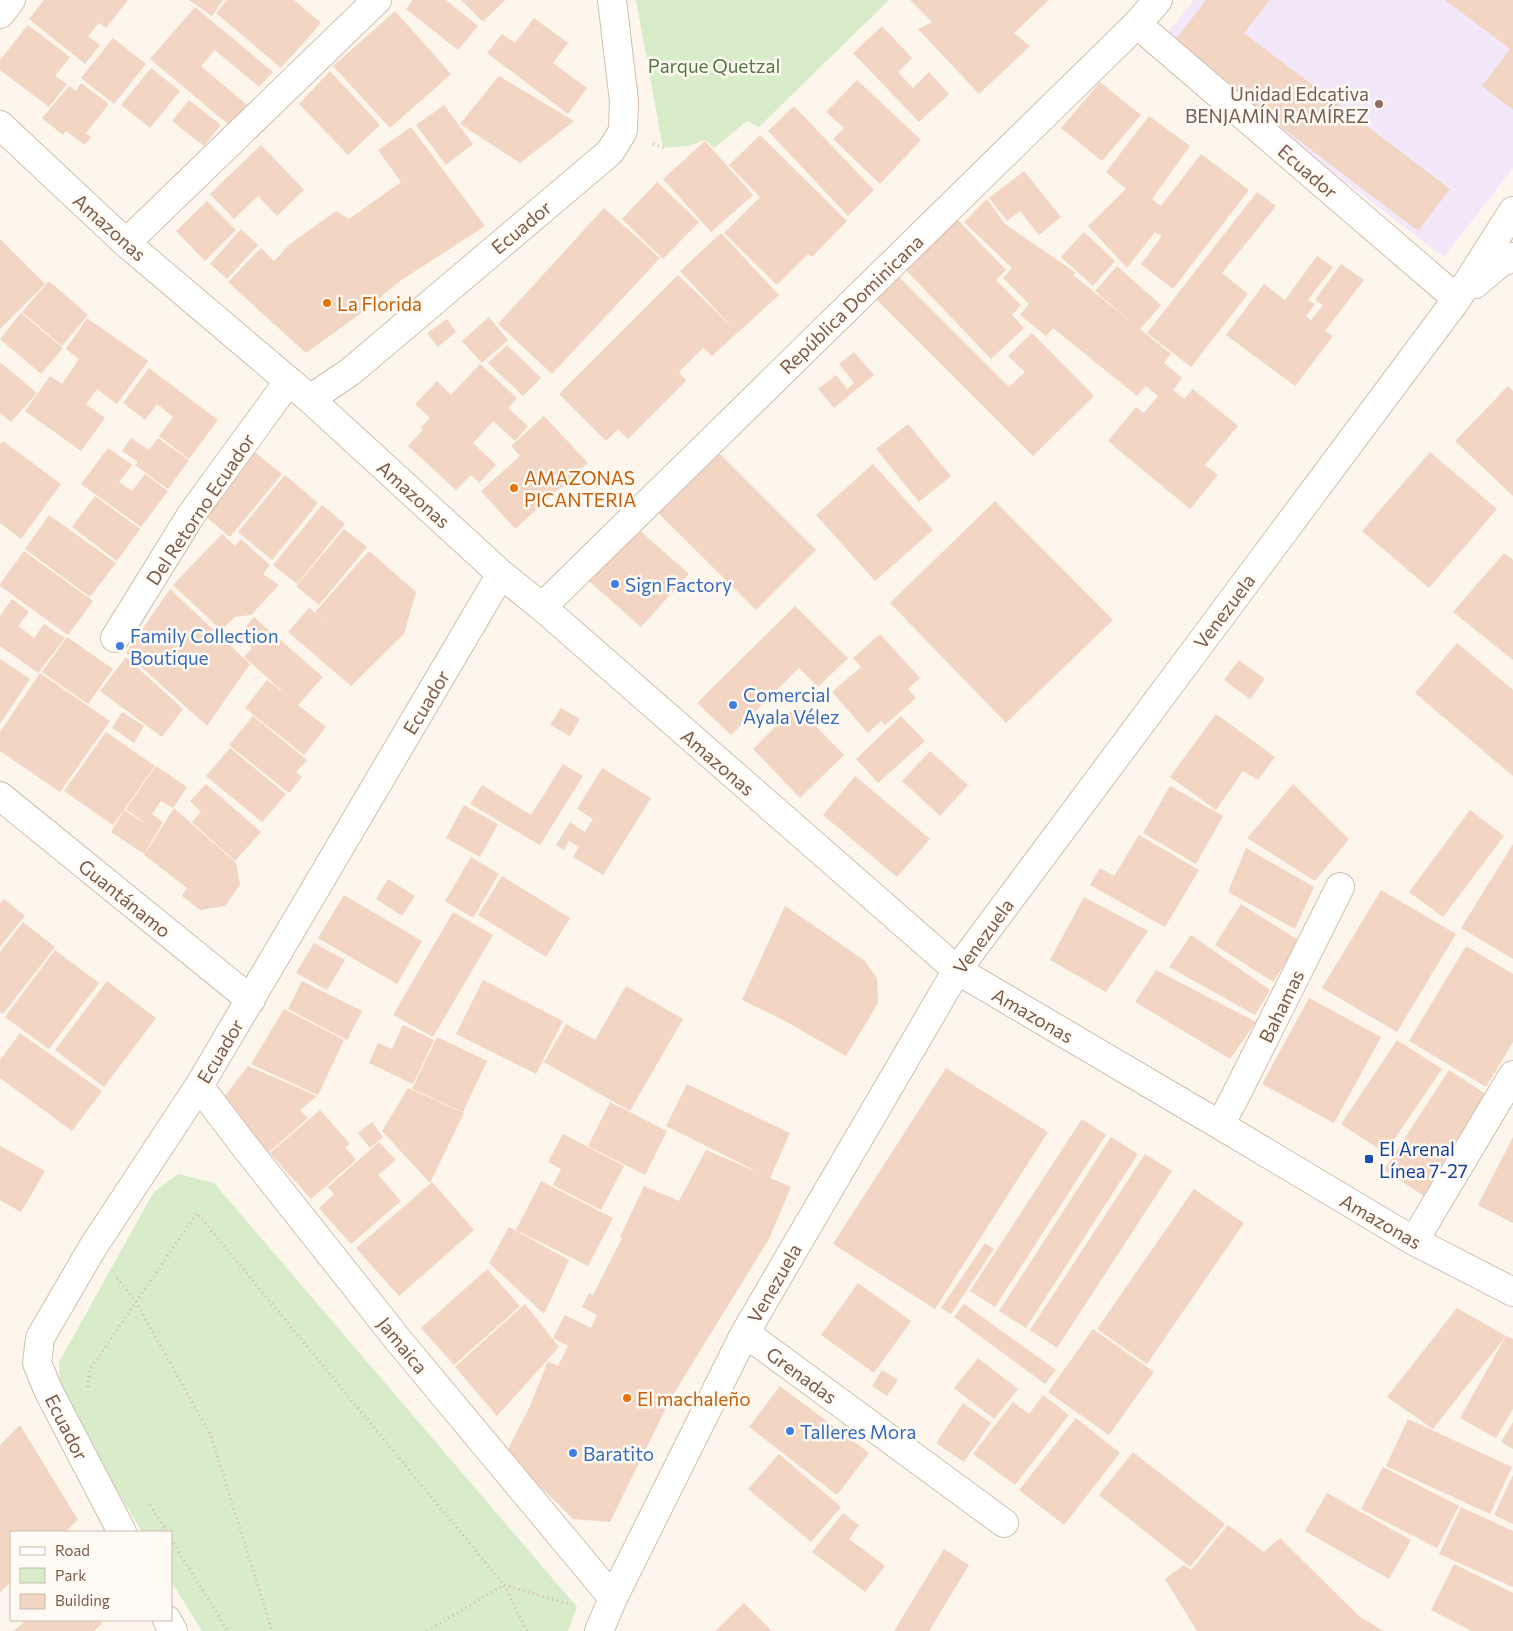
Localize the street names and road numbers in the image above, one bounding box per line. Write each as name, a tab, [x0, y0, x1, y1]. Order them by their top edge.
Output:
street label: Ecuador	[1274, 139, 1343, 203]
street label: Amazonas	[69, 188, 151, 266]
street label: Ecuador	[486, 195, 556, 259]
street label: República Dominicana	[774, 230, 928, 378]
street label: Del Retorno Ecuador	[141, 428, 260, 589]
street label: Amazonas	[373, 455, 455, 533]
street label: Venezuela	[1188, 569, 1260, 653]
street label: Ecuador	[398, 665, 454, 738]
street label: Amazonas	[677, 724, 759, 800]
street label: Guantánamo	[74, 854, 176, 942]
street label: Venezuela	[948, 894, 1018, 978]
street label: Bahamas	[1254, 966, 1308, 1046]
street label: Amazonas	[988, 983, 1078, 1047]
street label: Ecuador	[192, 1014, 248, 1087]
street label: Amazonas	[1336, 1189, 1426, 1253]
street label: Venezuela	[742, 1239, 806, 1327]
street label: Jamaica	[373, 1312, 433, 1378]
street label: Grenadas	[762, 1342, 842, 1408]
street label: Ecuador	[41, 1390, 94, 1464]

